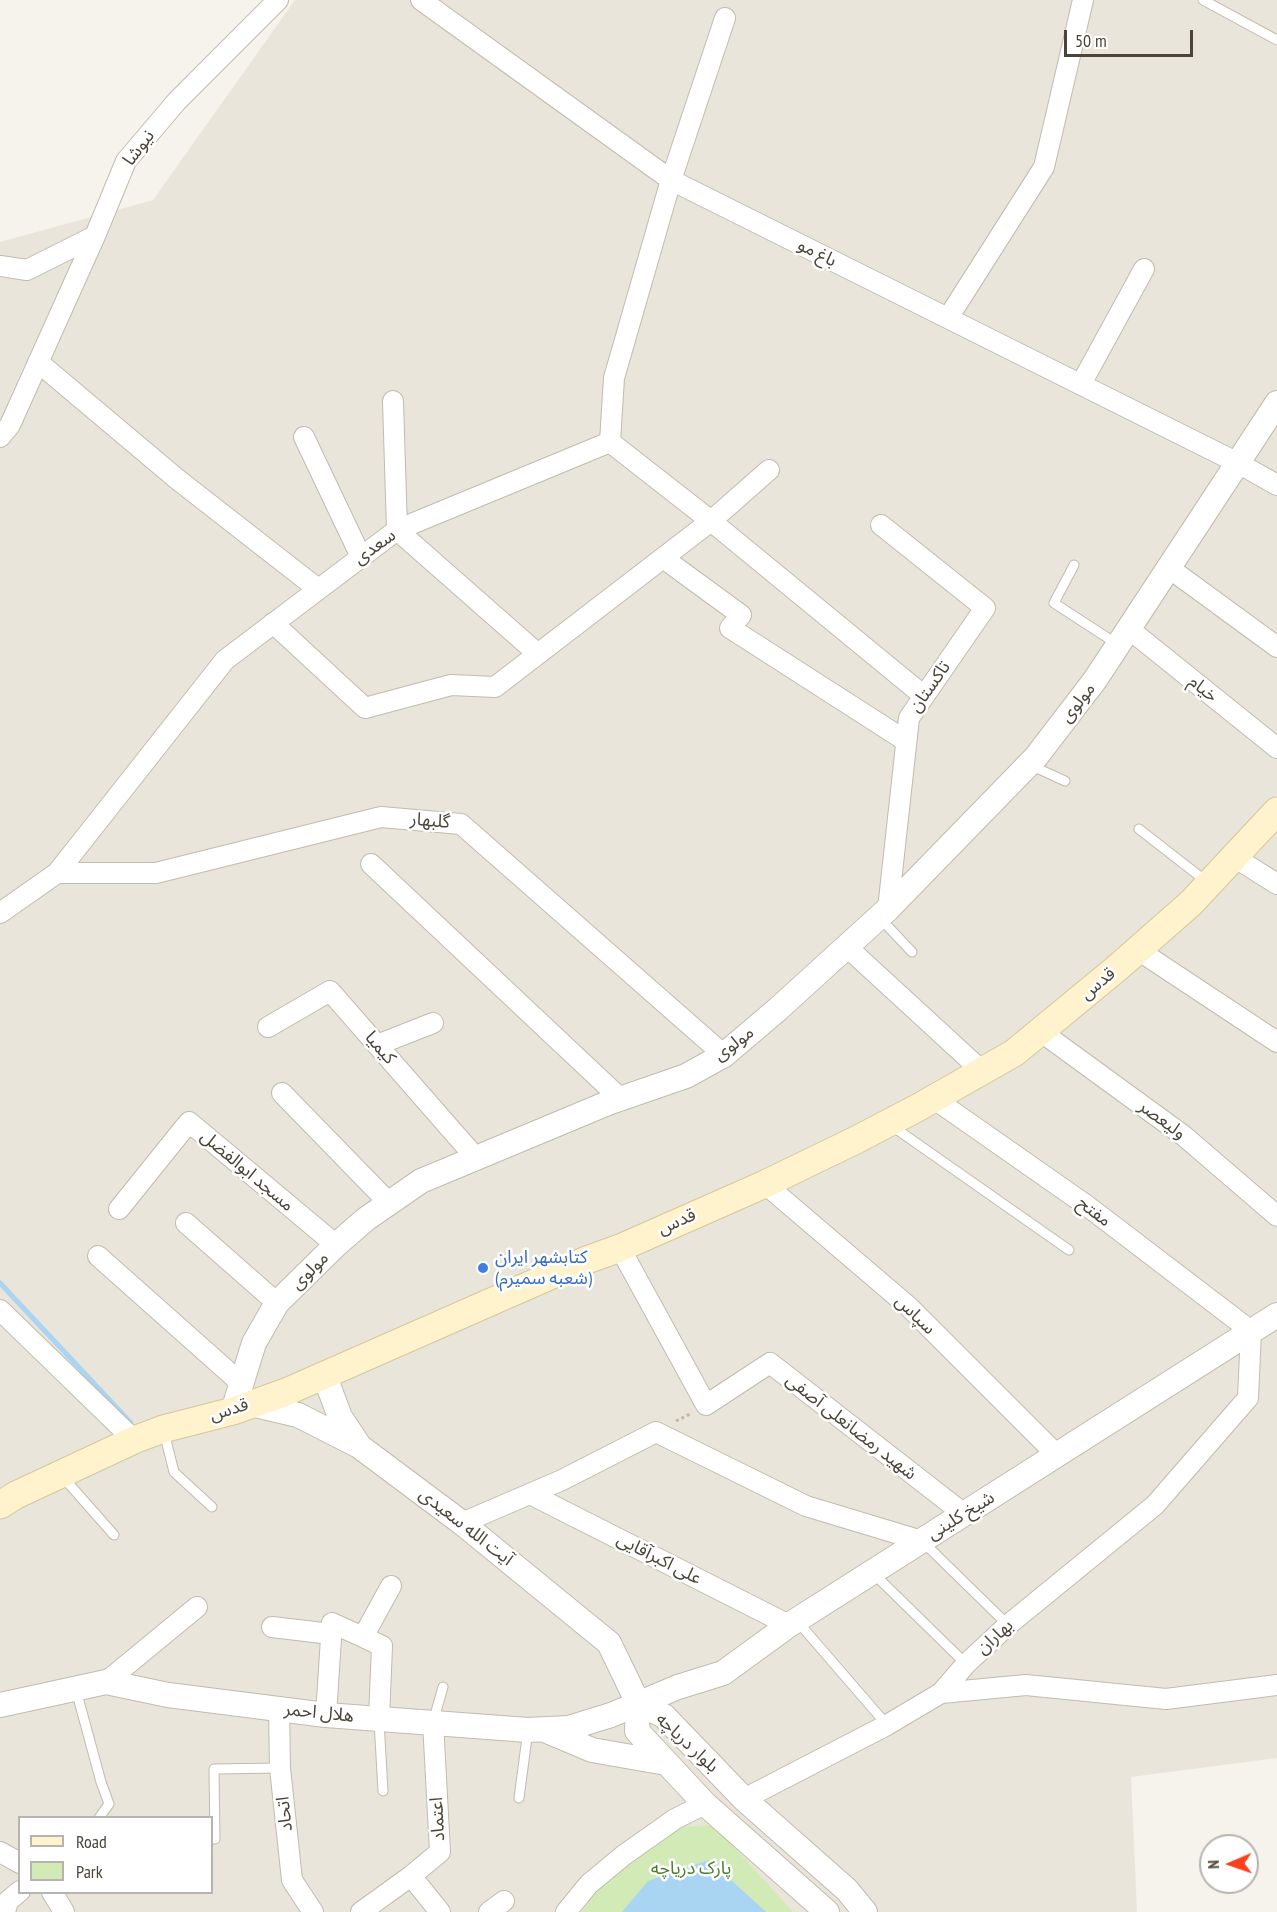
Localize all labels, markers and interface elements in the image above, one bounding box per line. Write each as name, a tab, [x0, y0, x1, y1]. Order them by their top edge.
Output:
scale bar	[1067, 18, 1196, 56]
text: 50 m	[1075, 29, 1107, 52]
street label: نیوشا	[119, 126, 159, 170]
street label: باغ مو	[794, 234, 840, 272]
street label: سعدی	[350, 525, 400, 569]
street label: تاکستان	[905, 657, 955, 717]
street label: خیام	[1184, 671, 1222, 707]
street label: مولوی	[1056, 679, 1100, 727]
street label: گلبهار	[409, 808, 451, 834]
street label: قدس	[1076, 963, 1120, 1005]
street label: مولوی	[710, 1022, 758, 1066]
street label: کیمیا	[360, 1027, 400, 1069]
street label: ولیعصر	[1134, 1096, 1190, 1144]
street label: مسجد ابوالفضل	[196, 1126, 298, 1216]
street label: مفتح	[1073, 1192, 1115, 1232]
street label: قدس	[655, 1204, 699, 1240]
place label: کتابشهر ایران (شعبه سمیرم)	[495, 1247, 592, 1290]
street label: مولوی	[287, 1248, 333, 1294]
marker: کتابشهر ایران (شعبه سمیرم)	[476, 1261, 490, 1275]
street label: سپاس	[890, 1291, 940, 1339]
street label: شهید رمضانعلی آصفی	[781, 1369, 921, 1485]
street label: قدس	[207, 1394, 251, 1426]
street label: آیت الله سعیدی	[415, 1484, 517, 1570]
street label: شیخ کلینی	[923, 1487, 999, 1545]
street label: علی اکبرآقایی	[613, 1528, 705, 1590]
street label: بهاران	[972, 1615, 1018, 1659]
street label: هلال احمر	[283, 1699, 355, 1727]
street label: بلوار دریاچه	[651, 1708, 723, 1778]
street label: اتحاد	[272, 1795, 298, 1833]
street label: اعتماد	[426, 1796, 450, 1842]
legend	[18, 1816, 213, 1894]
text: Road	[76, 1830, 107, 1853]
north arrow	[1199, 1834, 1259, 1894]
park label: پارک دریاچه	[651, 1858, 731, 1880]
text: Park	[76, 1860, 103, 1883]
text: N	[1203, 1860, 1223, 1869]

